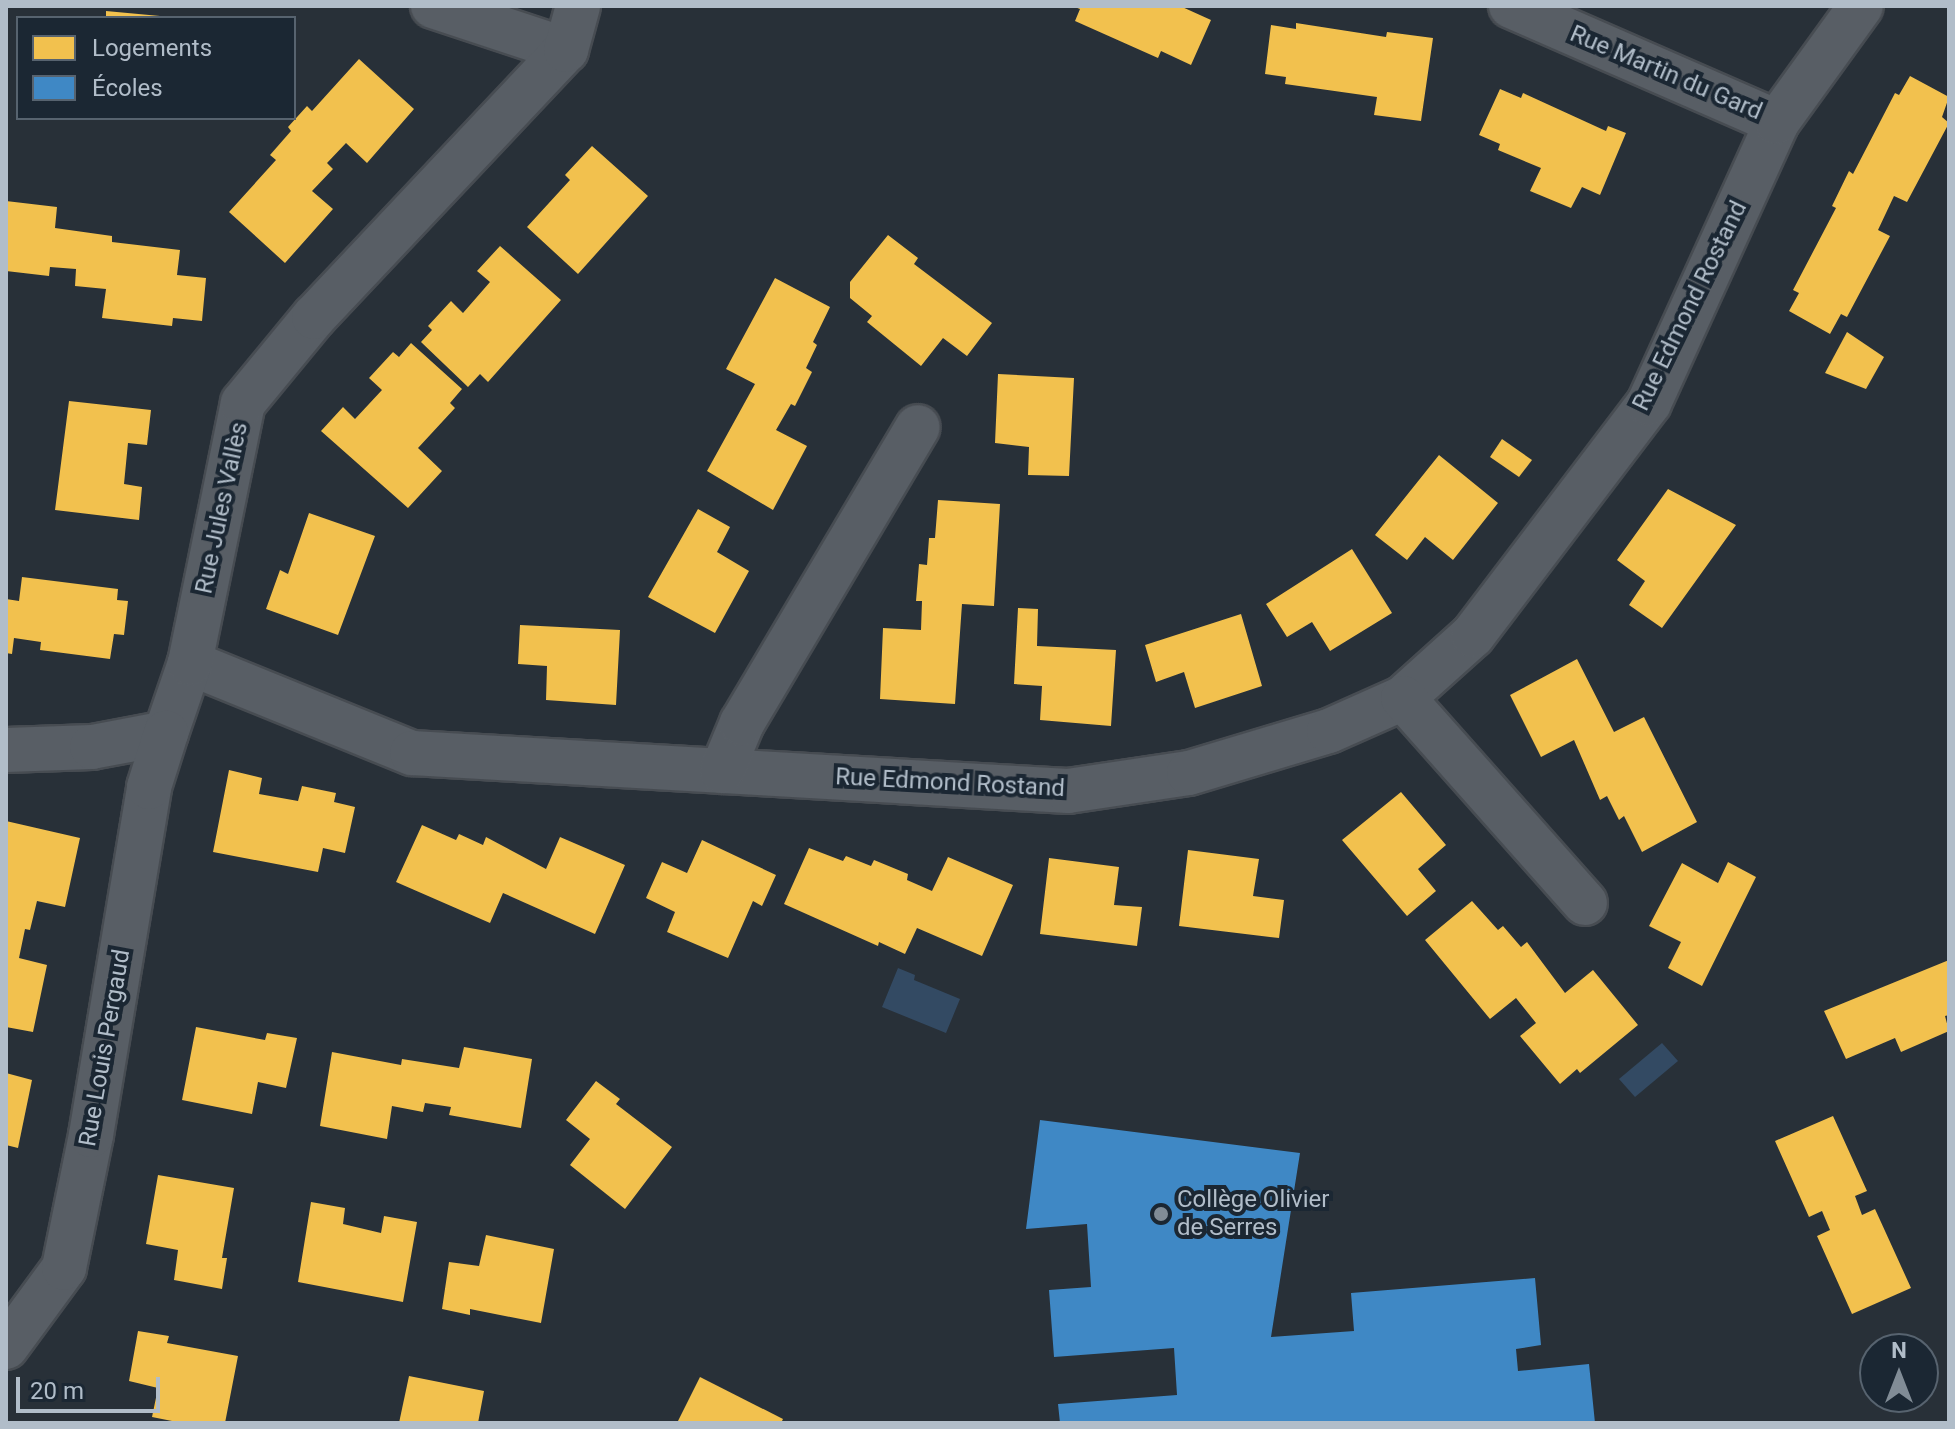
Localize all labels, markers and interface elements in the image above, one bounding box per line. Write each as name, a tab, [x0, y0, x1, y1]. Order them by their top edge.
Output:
legend	[16, 16, 296, 120]
street label: Rue Martin du Gard	[1566, 20, 1766, 126]
text: Logements	[92, 34, 212, 62]
text: Écoles	[92, 74, 163, 102]
street label: Rue Edmond Rostand	[1627, 196, 1753, 416]
street label: Rue Jules Vallès	[190, 420, 254, 596]
street label: Rue Edmond Rostand	[835, 763, 1065, 803]
street label: Rue Louis Pergaud	[73, 947, 137, 1149]
place label: Collège Olivier de Serres	[1177, 1186, 1329, 1242]
marker: Collège Olivier de Serres	[1152, 1205, 1170, 1223]
north arrow	[1859, 1333, 1939, 1413]
text: N	[1891, 1338, 1907, 1363]
scale bar	[20, 1361, 164, 1411]
text: 20 m	[30, 1377, 84, 1405]

